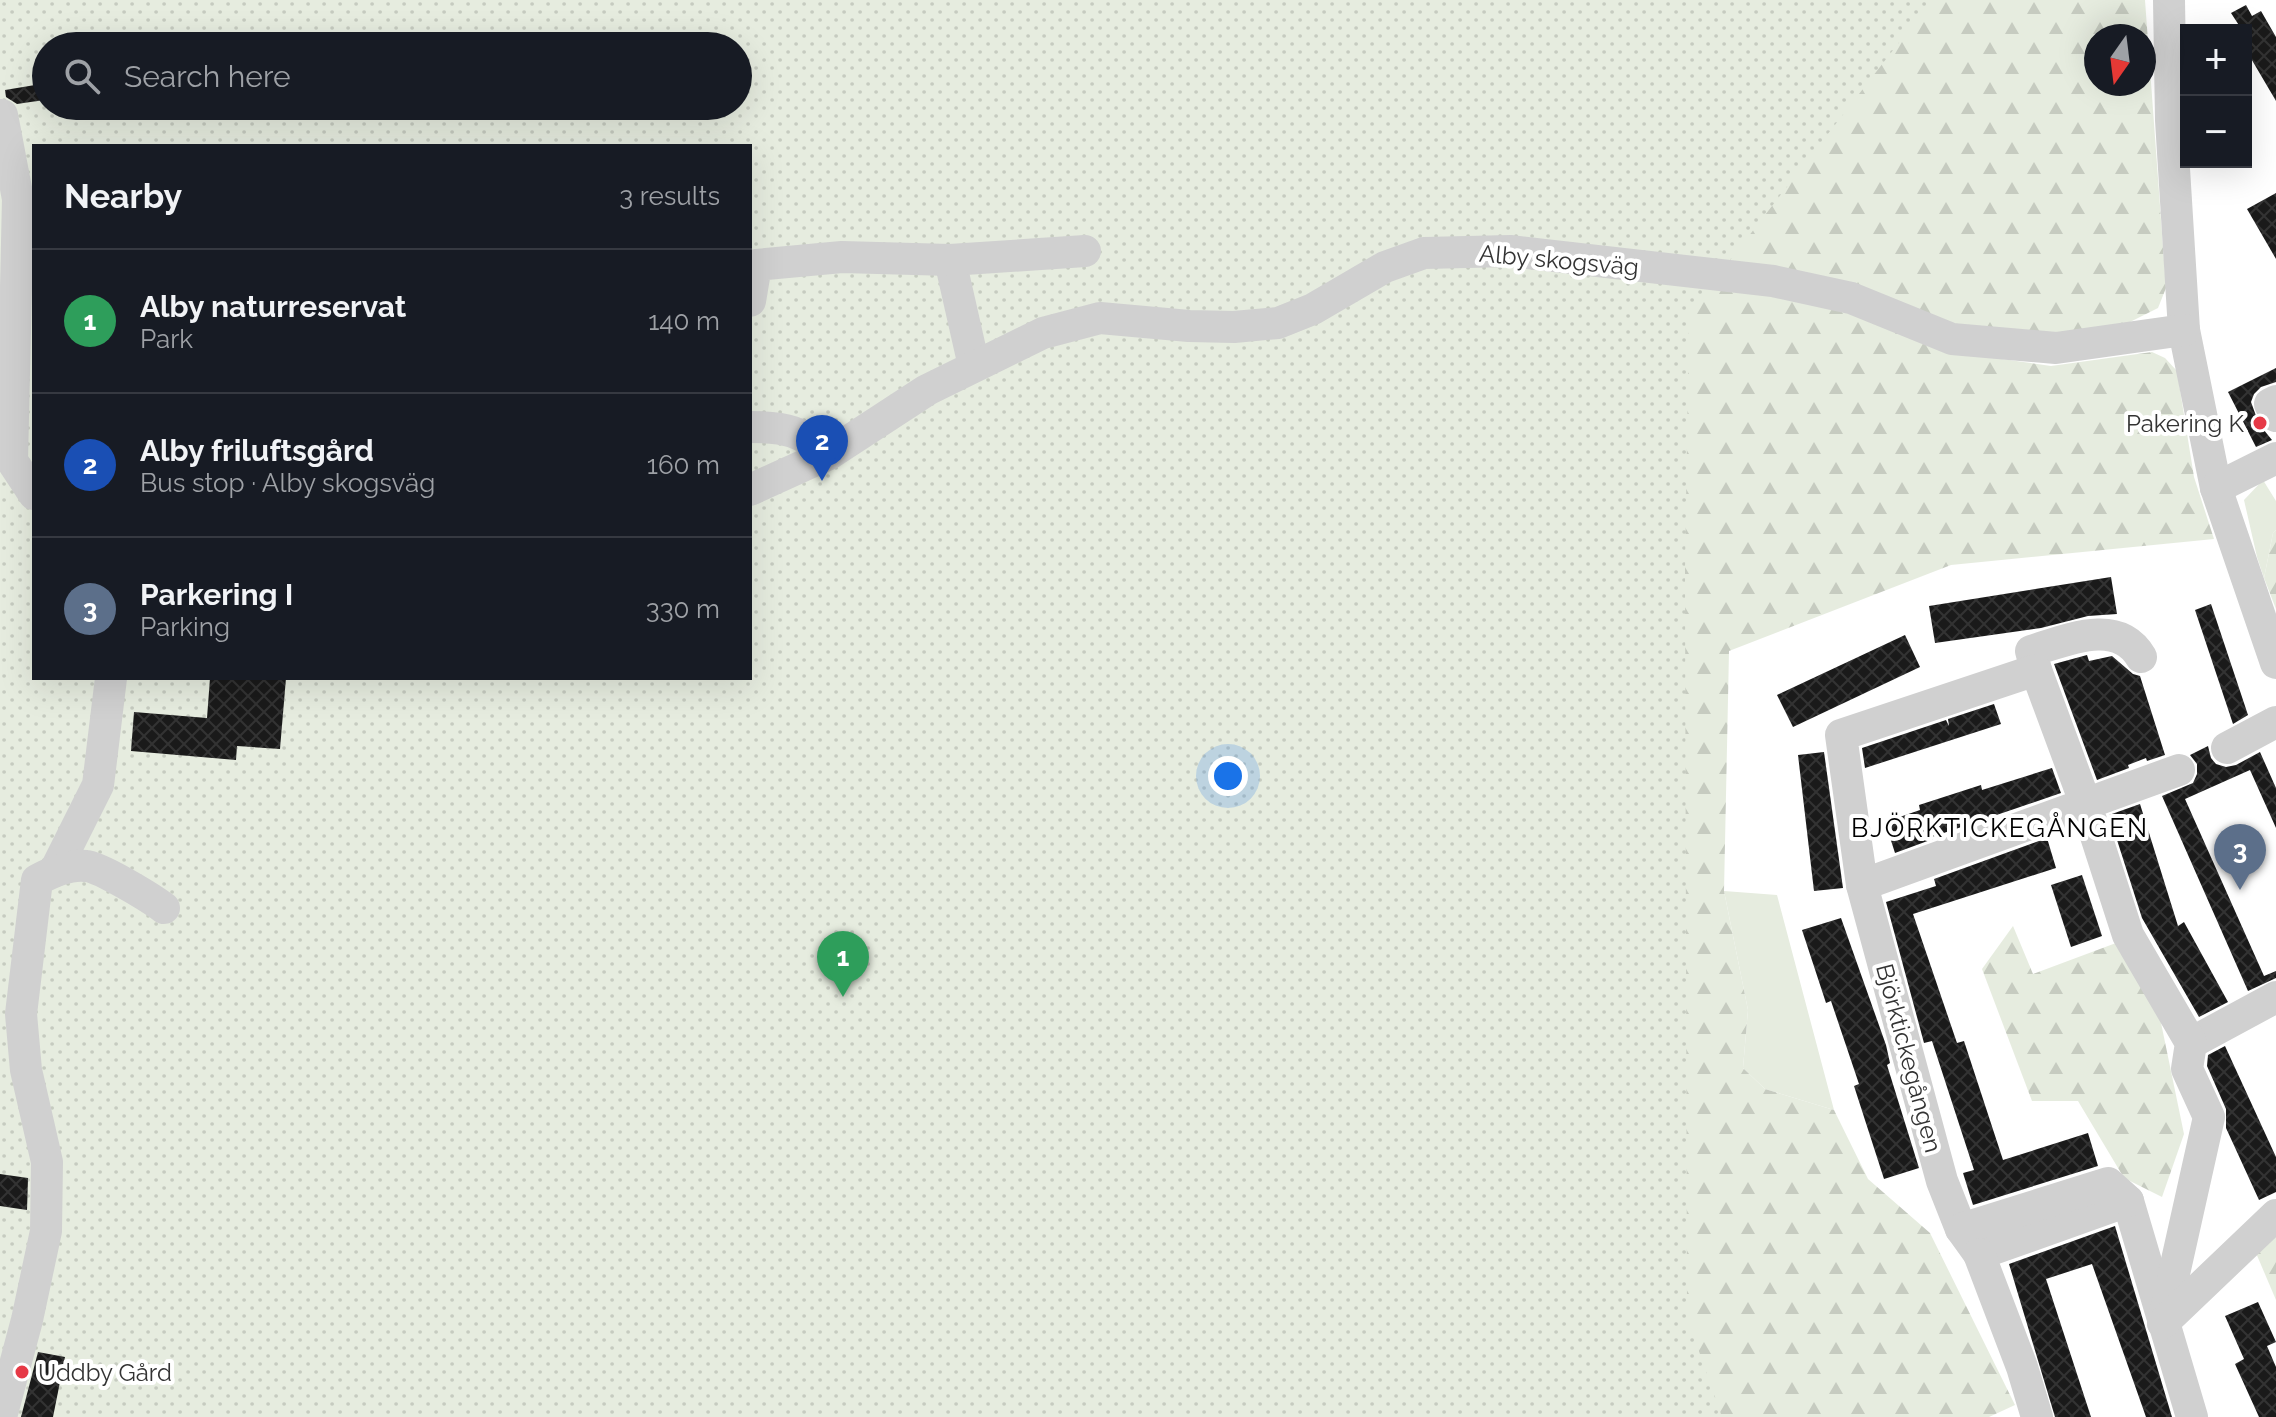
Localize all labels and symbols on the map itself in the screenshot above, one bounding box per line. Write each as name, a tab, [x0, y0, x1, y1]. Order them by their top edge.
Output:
north arrow	[2084, 24, 2156, 96]
street label: Alby skogsväg	[1478, 239, 1640, 281]
place label: Pakering K	[2126, 409, 2245, 438]
marker: Pakering K	[2251, 414, 2269, 432]
pin: 2	[796, 415, 848, 481]
your location	[1208, 756, 1248, 796]
district label: BJÖRKTICKEGÅNGEN	[1851, 812, 2149, 843]
pin: 3	[2214, 824, 2266, 890]
pin: 1	[817, 931, 869, 997]
street label: Björktickegången	[1870, 960, 1948, 1156]
place label: Uddby Gård	[38, 1358, 172, 1387]
marker: Uddby Gård	[13, 1363, 31, 1381]

